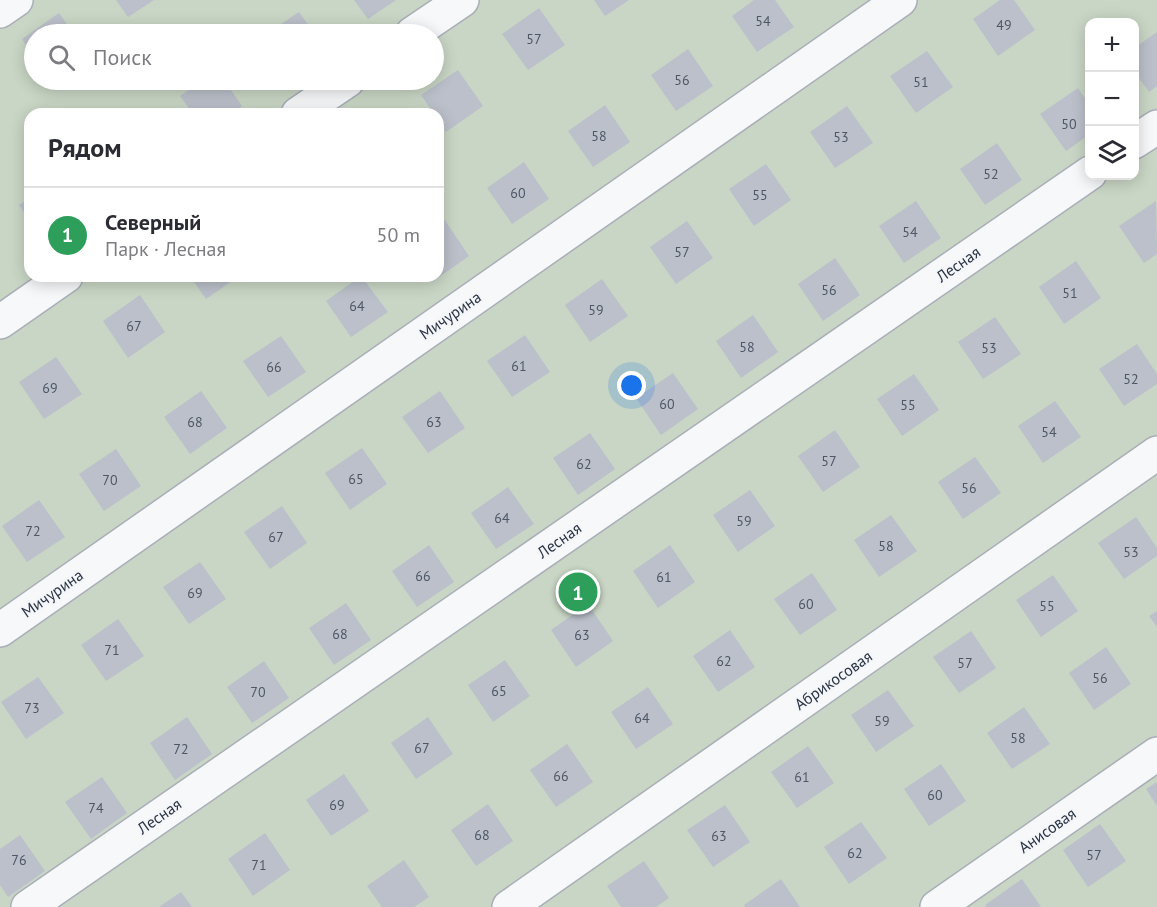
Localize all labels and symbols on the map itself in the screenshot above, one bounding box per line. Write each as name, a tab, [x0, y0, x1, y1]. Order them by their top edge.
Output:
house number: 54	[755, 12, 771, 30]
house number: 49	[996, 16, 1012, 34]
house number: 57	[526, 30, 542, 48]
house number: 56	[674, 71, 690, 89]
house number: 51	[913, 73, 929, 91]
house number: 50	[1061, 115, 1077, 133]
house number: 58	[591, 127, 607, 145]
house number: 53	[833, 128, 849, 146]
house number: 52	[983, 165, 999, 183]
house number: 60	[510, 184, 526, 202]
house number: 55	[752, 186, 768, 204]
house number: 54	[902, 223, 918, 241]
street label: Лесная	[931, 242, 984, 287]
house number: 57	[674, 243, 690, 261]
house number: 56	[821, 281, 837, 299]
house number: 51	[1062, 284, 1078, 302]
street label: Мичурина	[415, 287, 485, 343]
house number: 64	[349, 297, 365, 315]
house number: 59	[588, 301, 604, 319]
house number: 67	[126, 317, 142, 335]
house number: 58	[739, 338, 755, 356]
house number: 53	[981, 339, 997, 357]
house number: 61	[511, 357, 527, 375]
house number: 66	[266, 358, 282, 376]
house number: 52	[1123, 370, 1139, 388]
your location	[617, 371, 646, 400]
house number: 69	[42, 379, 58, 397]
house number: 60	[659, 395, 675, 413]
house number: 55	[900, 396, 916, 414]
house number: 68	[187, 413, 203, 431]
house number: 63	[426, 413, 442, 431]
house number: 54	[1041, 423, 1057, 441]
house number: 57	[821, 452, 837, 470]
house number: 62	[576, 455, 592, 473]
house number: 65	[348, 470, 364, 488]
house number: 70	[102, 471, 118, 489]
house number: 56	[961, 479, 977, 497]
house number: 64	[494, 509, 510, 527]
house number: 59	[736, 512, 752, 530]
street label: Лесная	[532, 518, 585, 563]
house number: 72	[25, 522, 41, 540]
house number: 67	[268, 528, 284, 546]
house number: 58	[878, 537, 894, 555]
house number: 53	[1123, 543, 1139, 561]
street label: Мичурина	[17, 565, 87, 621]
house number: 66	[415, 567, 431, 585]
house number: 61	[656, 568, 672, 586]
pin: 1	[558, 570, 598, 614]
house number: 69	[187, 584, 203, 602]
house number: 60	[798, 595, 814, 613]
house number: 55	[1039, 597, 1055, 615]
house number: 68	[332, 625, 348, 643]
house number: 63	[574, 626, 590, 644]
house number: 71	[104, 641, 120, 659]
street label: Абрикосовая	[790, 646, 876, 714]
house number: 62	[716, 652, 732, 670]
house number: 57	[957, 654, 973, 672]
house number: 56	[1092, 669, 1108, 687]
house number: 65	[491, 682, 507, 700]
house number: 70	[250, 683, 266, 701]
house number: 73	[24, 699, 40, 717]
house number: 64	[634, 709, 650, 727]
house number: 59	[874, 712, 890, 730]
house number: 58	[1010, 729, 1026, 747]
house number: 67	[414, 739, 430, 757]
house number: 72	[173, 740, 189, 758]
house number: 66	[553, 767, 569, 785]
house number: 61	[794, 768, 810, 786]
house number: 60	[927, 786, 943, 804]
street label: Лесная	[132, 794, 185, 839]
house number: 69	[329, 796, 345, 814]
house number: 74	[88, 799, 104, 817]
street label: Анисовая	[1014, 803, 1080, 857]
house number: 68	[474, 826, 490, 844]
house number: 63	[711, 827, 727, 845]
house number: 62	[847, 844, 863, 862]
house number: 57	[1086, 846, 1102, 864]
house number: 76	[11, 851, 27, 869]
house number: 71	[251, 856, 267, 874]

